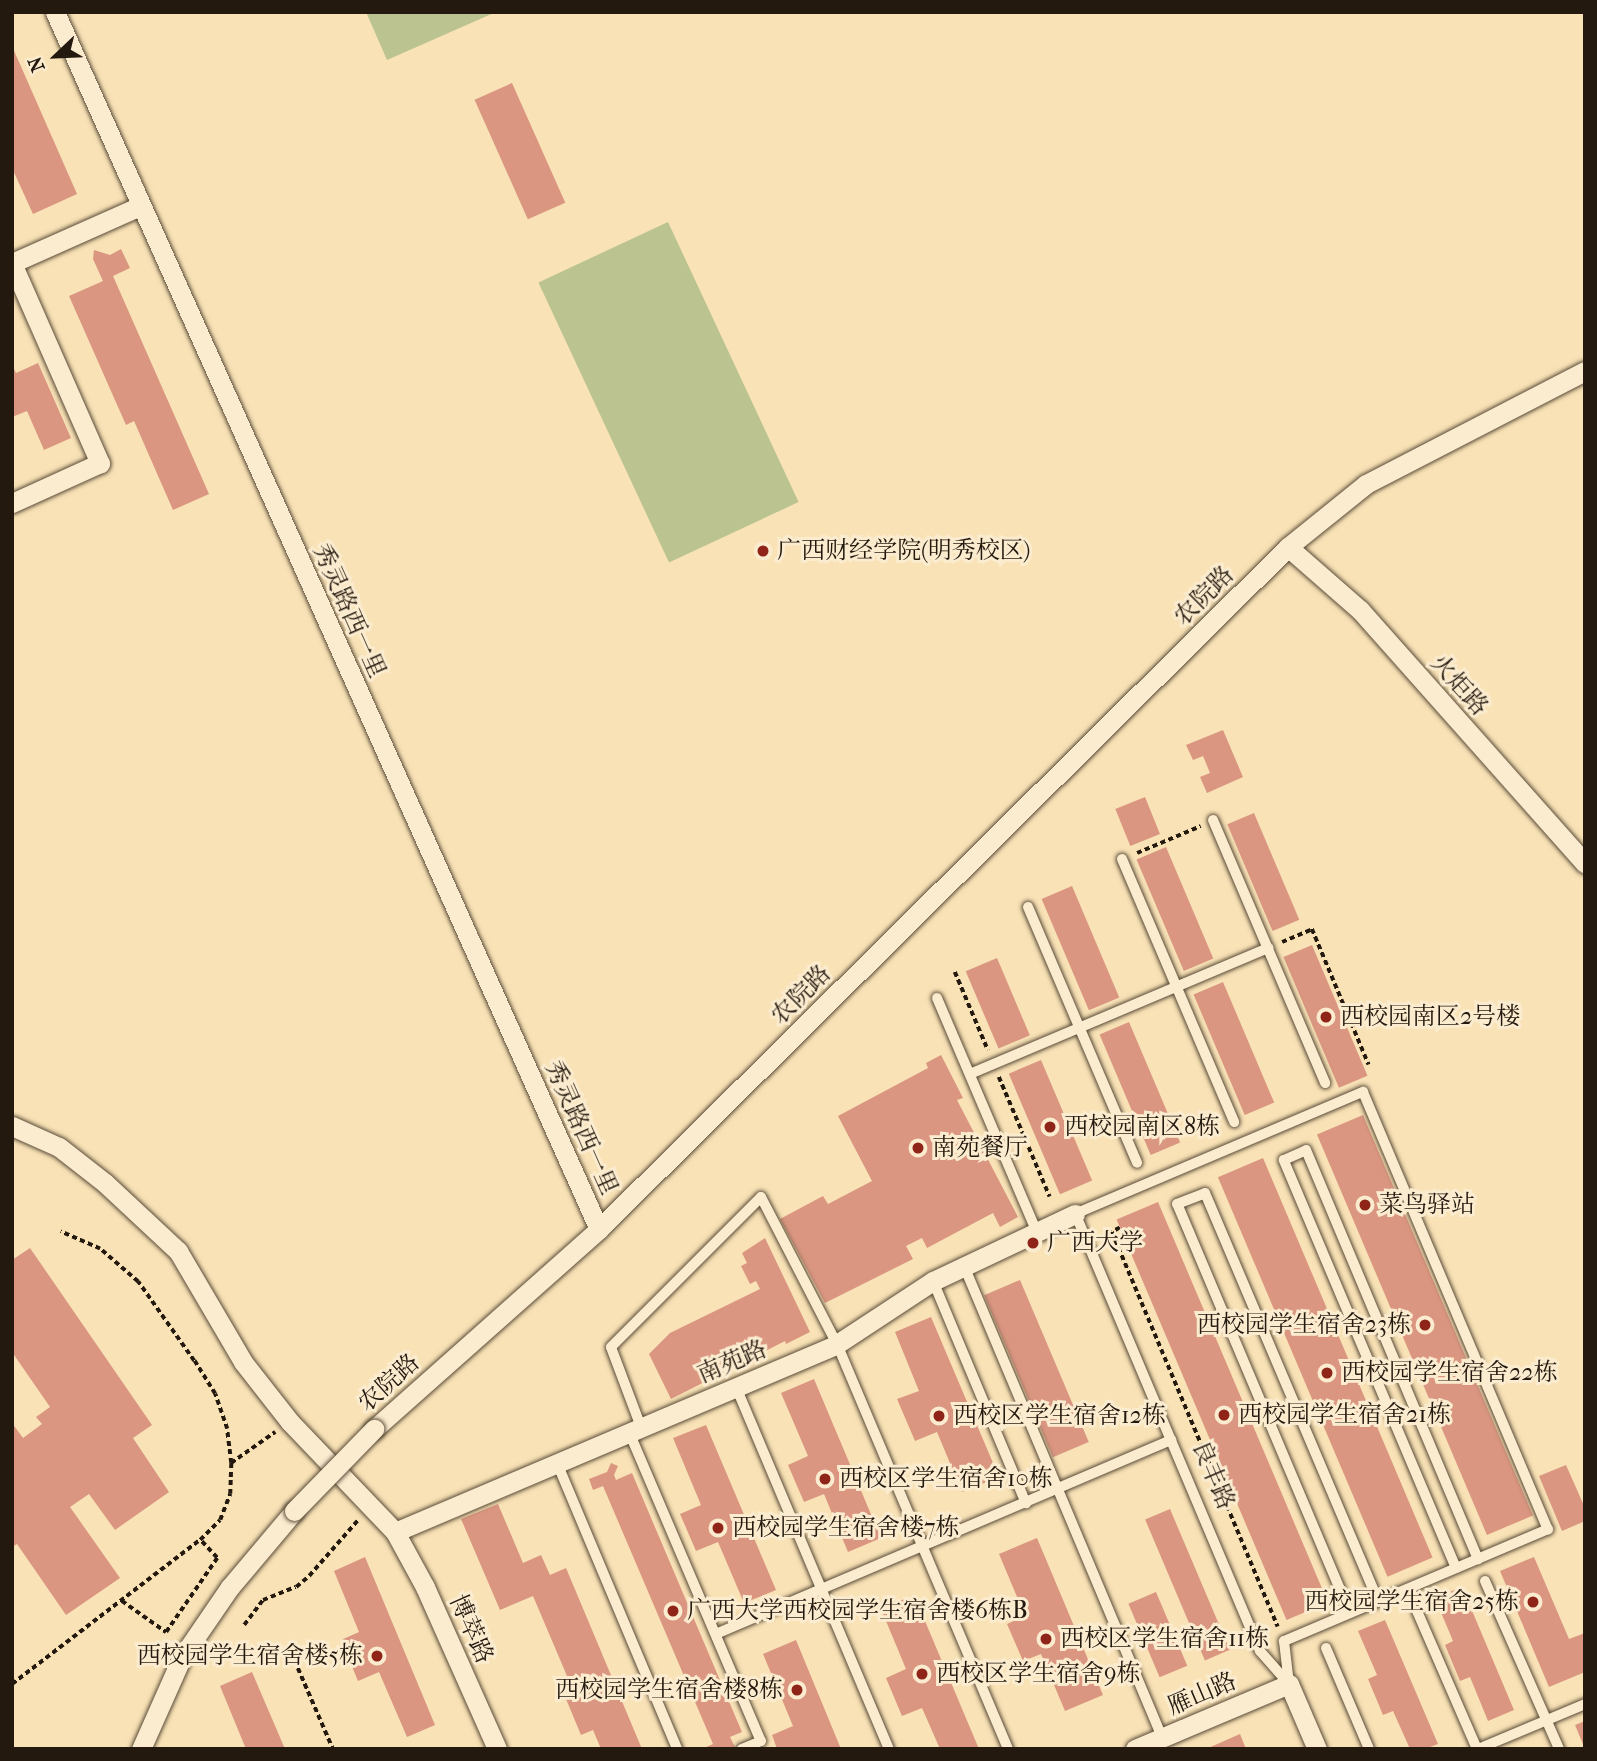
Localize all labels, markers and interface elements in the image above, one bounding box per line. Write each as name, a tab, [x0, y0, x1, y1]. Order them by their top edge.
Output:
north arrow	[21, 21, 91, 91]
text: N	[24, 53, 50, 75]
place label: 广西财经学院(明秀校区)	[777, 537, 1030, 565]
street label: 秀灵路西一里	[307, 539, 391, 683]
marker: 广西财经学院(明秀校区)	[755, 543, 771, 559]
street label: 农院路	[1168, 560, 1240, 632]
street label: 火炬路	[1424, 649, 1494, 721]
street label: 农院路	[765, 959, 837, 1031]
place label: 西校园南区2号楼	[1340, 1003, 1520, 1031]
marker: 西校园南区2号楼	[1318, 1009, 1334, 1025]
street label: 秀灵路西一里	[539, 1056, 623, 1200]
place label: 西校园南区8栋	[1064, 1113, 1220, 1141]
marker: 西校园南区8栋	[1042, 1119, 1058, 1135]
place label: 南苑餐厅	[932, 1134, 1028, 1162]
marker: 南苑餐厅	[910, 1140, 926, 1156]
place label: 菜鸟驿站	[1379, 1191, 1475, 1219]
marker: 菜鸟驿站	[1357, 1197, 1373, 1213]
place label: 广西大学	[1047, 1229, 1143, 1257]
marker: 广西大学	[1025, 1235, 1041, 1251]
place label: 西校园学生宿舍23栋	[1197, 1311, 1411, 1339]
marker: 西校园学生宿舍23栋	[1417, 1317, 1433, 1333]
street label: 南苑路	[693, 1335, 771, 1389]
street label: 农院路	[353, 1348, 425, 1418]
place label: 西校园学生宿舍22栋	[1341, 1359, 1558, 1387]
marker: 西校园学生宿舍22栋	[1319, 1365, 1335, 1381]
place label: 西校园学生宿舍21栋	[1238, 1401, 1451, 1429]
place label: 西校区学生宿舍12栋	[953, 1402, 1166, 1430]
marker: 西校园学生宿舍21栋	[1216, 1407, 1232, 1423]
marker: 西校区学生宿舍12栋	[931, 1408, 947, 1424]
street label: 良丰路	[1186, 1436, 1240, 1514]
place label: 西校区学生宿舍10栋	[839, 1465, 1053, 1493]
marker: 西校区学生宿舍10栋	[817, 1471, 833, 1487]
place label: 西校园学生宿舍楼7栋	[732, 1514, 960, 1542]
marker: 西校园学生宿舍楼7栋	[710, 1520, 726, 1536]
place label: 西校园学生宿舍25栋	[1304, 1588, 1519, 1616]
street label: 博萃路	[443, 1590, 499, 1668]
marker: 西校园学生宿舍25栋	[1525, 1594, 1541, 1610]
place label: 广西大学西校园学生宿舍楼6栋B	[687, 1597, 1028, 1625]
marker: 广西大学西校园学生宿舍楼6栋B	[665, 1603, 681, 1619]
place label: 西校区学生宿舍11栋	[1060, 1625, 1269, 1653]
marker: 西校区学生宿舍11栋	[1038, 1631, 1054, 1647]
place label: 西校园学生宿舍楼5栋	[137, 1642, 363, 1670]
marker: 西校园学生宿舍楼5栋	[369, 1648, 385, 1664]
place label: 西校区学生宿舍9栋	[936, 1660, 1141, 1688]
marker: 西校区学生宿舍9栋	[914, 1666, 930, 1682]
street label: 雁山路	[1163, 1667, 1241, 1721]
place label: 西校园学生宿舍楼8栋	[555, 1676, 783, 1704]
marker: 西校园学生宿舍楼8栋	[789, 1682, 805, 1698]

